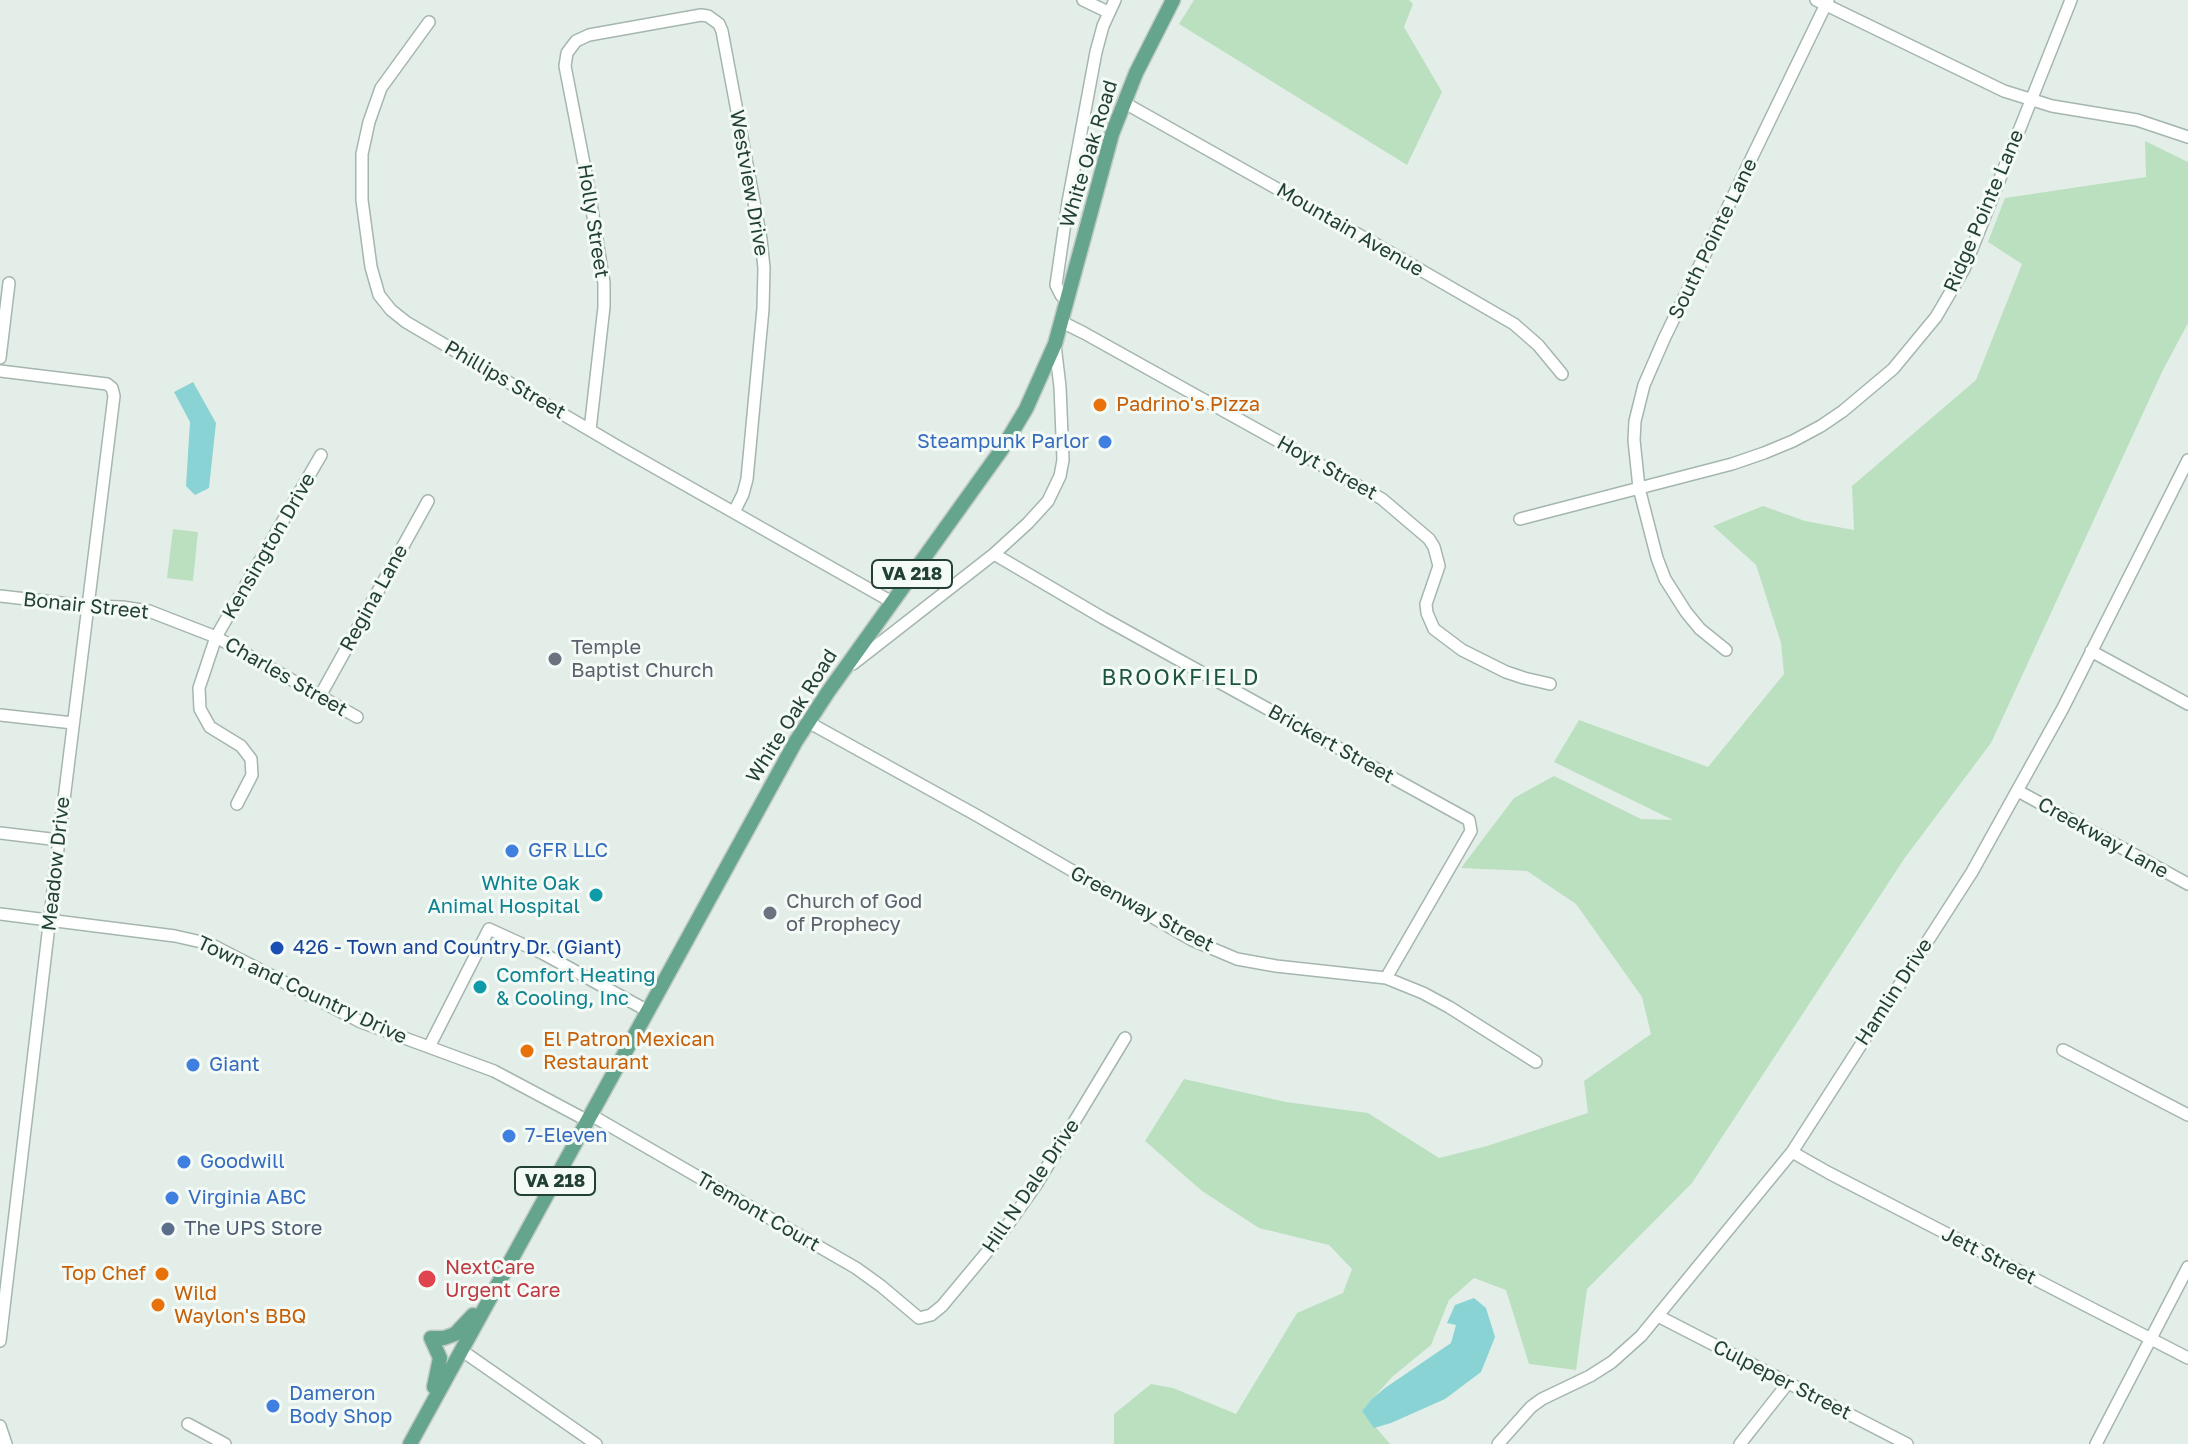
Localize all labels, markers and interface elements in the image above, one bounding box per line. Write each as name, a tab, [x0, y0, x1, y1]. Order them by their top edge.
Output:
street label: White Oak Road	[1055, 77, 1123, 231]
street label: Westview Drive	[724, 108, 774, 258]
street label: Ridge Pointe Lane	[1939, 126, 2029, 296]
street label: South Pointe Lane	[1664, 155, 1762, 323]
street label: Holly Street	[572, 162, 614, 280]
street label: Mountain Avenue	[1272, 178, 1428, 282]
street label: Phillips Street	[440, 336, 570, 424]
place label: Padrino's Pizza	[1116, 393, 1260, 417]
marker: Padrino's Pizza	[1091, 396, 1109, 414]
place label: Steampunk Parlor	[917, 430, 1089, 454]
street label: Hoyt Street	[1273, 431, 1381, 505]
marker: Steampunk Parlor	[1096, 433, 1114, 451]
street label: Kensington Drive	[217, 469, 321, 623]
street label: Regina Lane	[335, 541, 413, 655]
road number: VA 218	[872, 560, 952, 588]
street label: Bonair Street	[22, 587, 150, 625]
street label: Charles Street	[220, 632, 352, 722]
place label: Temple Baptist Church	[571, 636, 714, 683]
street label: White Oak Road	[741, 645, 843, 787]
marker: Temple Baptist Church	[546, 650, 564, 668]
district label: BROOKFIELD	[1102, 665, 1260, 691]
street label: Brickert Street	[1264, 699, 1398, 789]
street label: Creekway Lane	[2034, 792, 2172, 884]
street label: Meadow Drive	[37, 796, 75, 932]
place label: GFR LLC	[528, 839, 608, 863]
marker: GFR LLC	[503, 842, 521, 860]
street label: Greenway Street	[1066, 861, 1218, 957]
place label: White Oak Animal Hospital	[427, 872, 580, 919]
marker: White Oak Animal Hospital	[587, 886, 605, 904]
place label: Church of God of Prophecy	[786, 890, 922, 937]
marker: Church of God of Prophecy	[761, 904, 779, 922]
street label: Town and Country Drive	[193, 931, 411, 1049]
street label: Hamlin Drive	[1850, 934, 1938, 1050]
place label: 426 - Town and Country Dr. (Giant)	[293, 936, 622, 960]
marker: 426 - Town and Country Dr. (Giant)	[268, 939, 286, 957]
place label: Comfort Heating & Cooling, Inc	[496, 964, 655, 1011]
marker: Comfort Heating & Cooling, Inc	[471, 978, 489, 996]
place label: El Patron Mexican Restaurant	[543, 1028, 715, 1075]
marker: El Patron Mexican Restaurant	[518, 1042, 536, 1060]
place label: Giant	[209, 1053, 260, 1077]
marker: Giant	[184, 1056, 202, 1074]
street label: Hill N Dale Drive	[977, 1115, 1085, 1257]
place label: 7-Eleven	[525, 1124, 607, 1148]
marker: 7-Eleven	[500, 1127, 518, 1145]
place label: Goodwill	[200, 1150, 285, 1174]
marker: Goodwill	[175, 1153, 193, 1171]
road number: VA 218	[515, 1167, 595, 1195]
street label: Tremont Court	[692, 1167, 824, 1257]
place label: Virginia ABC	[188, 1186, 306, 1210]
marker: Virginia ABC	[163, 1189, 181, 1207]
place label: The UPS Store	[184, 1217, 322, 1241]
marker: The UPS Store	[159, 1220, 177, 1238]
street label: Jett Street	[1938, 1222, 2040, 1290]
place label: NextCare Urgent Care	[445, 1256, 560, 1303]
place label: Top Chef	[62, 1262, 146, 1286]
marker: Top Chef	[153, 1265, 171, 1283]
marker: NextCare Urgent Care	[416, 1268, 438, 1290]
place label: Wild Waylon's BBQ	[174, 1282, 306, 1329]
marker: Wild Waylon's BBQ	[149, 1296, 167, 1314]
street label: Culpeper Street	[1709, 1335, 1855, 1425]
place label: Dameron Body Shop	[289, 1382, 392, 1429]
marker: Dameron Body Shop	[264, 1397, 282, 1415]

